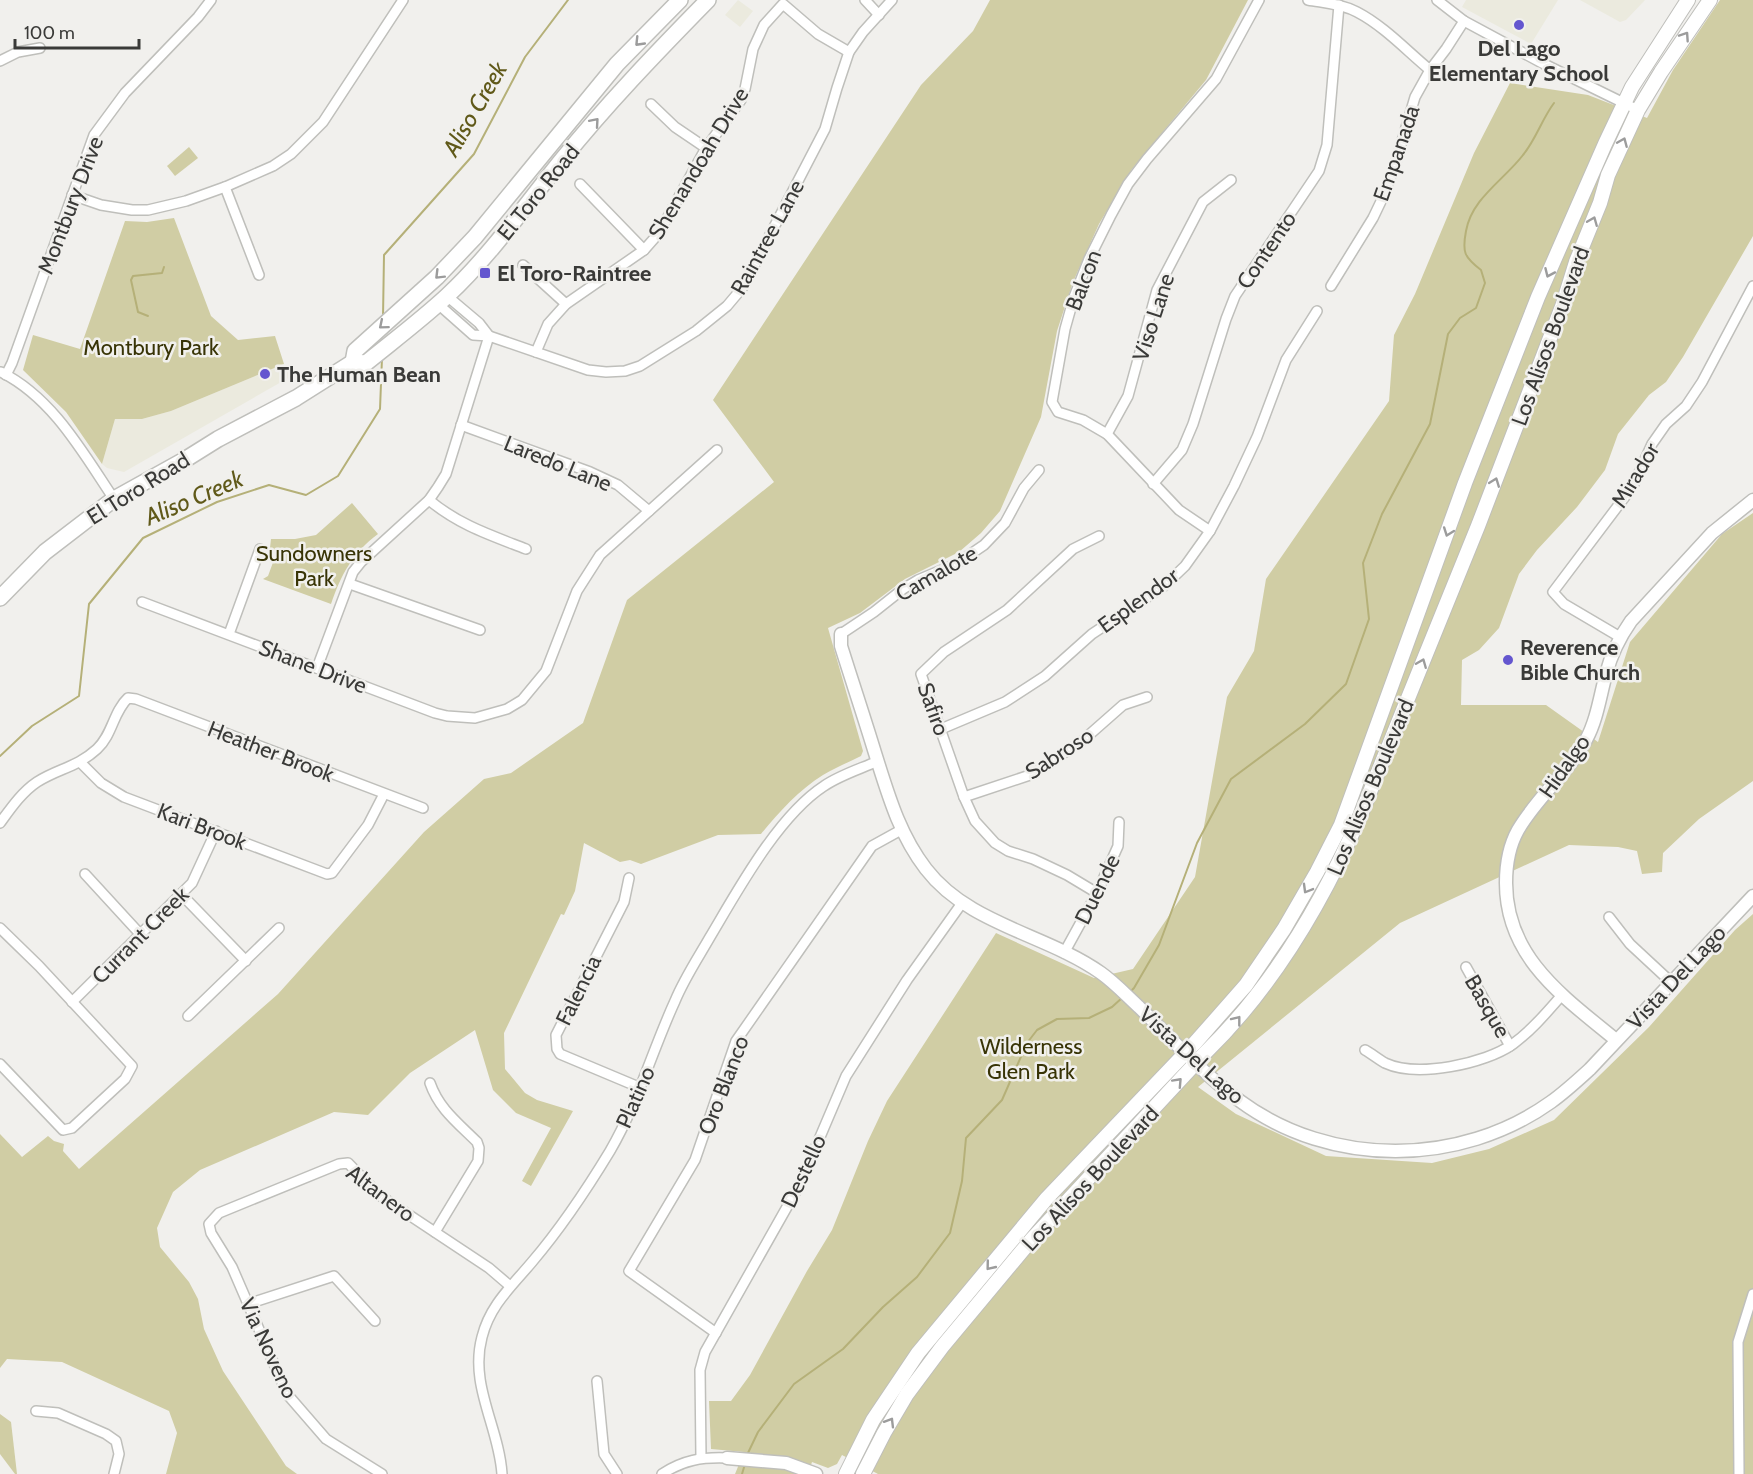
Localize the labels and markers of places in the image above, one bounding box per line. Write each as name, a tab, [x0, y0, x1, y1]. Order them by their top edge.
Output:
marker: Del Lago Elementary School	[1512, 18, 1526, 32]
place label: Del Lago Elementary School	[1429, 35, 1609, 87]
place label: El Toro-Raintree	[497, 260, 651, 287]
marker: El Toro-Raintree	[478, 266, 492, 280]
place label: The Human Bean	[277, 361, 441, 388]
marker: The Human Bean	[258, 367, 272, 381]
place label: Reverence Bible Church	[1520, 634, 1640, 686]
marker: Reverence Bible Church	[1501, 653, 1515, 667]

